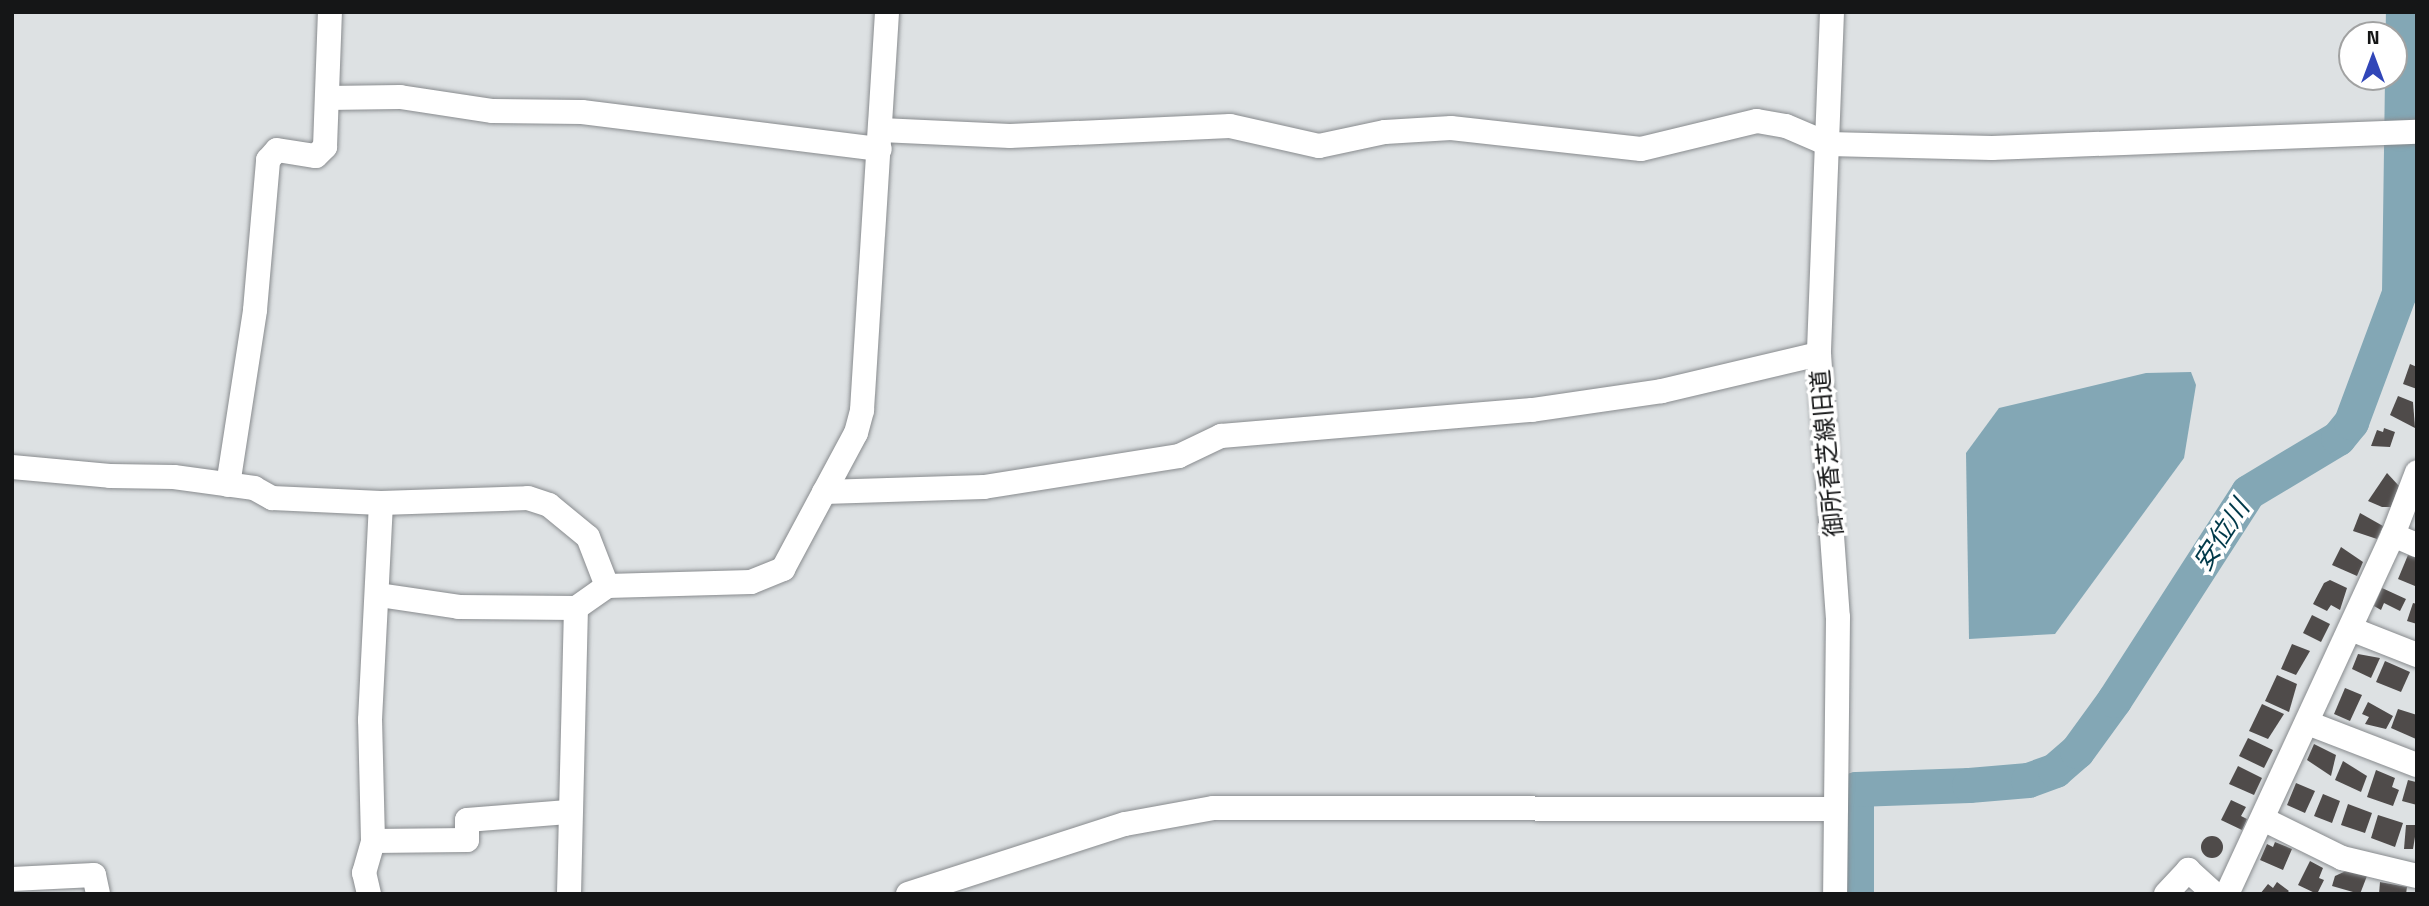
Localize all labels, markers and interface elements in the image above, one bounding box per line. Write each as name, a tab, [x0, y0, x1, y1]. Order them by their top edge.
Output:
north arrow	[2338, 21, 2408, 91]
text: N	[2366, 22, 2380, 51]
street label: 御所香芝線旧道	[1805, 368, 1849, 538]
water label: 安位川	[2187, 494, 2255, 576]

